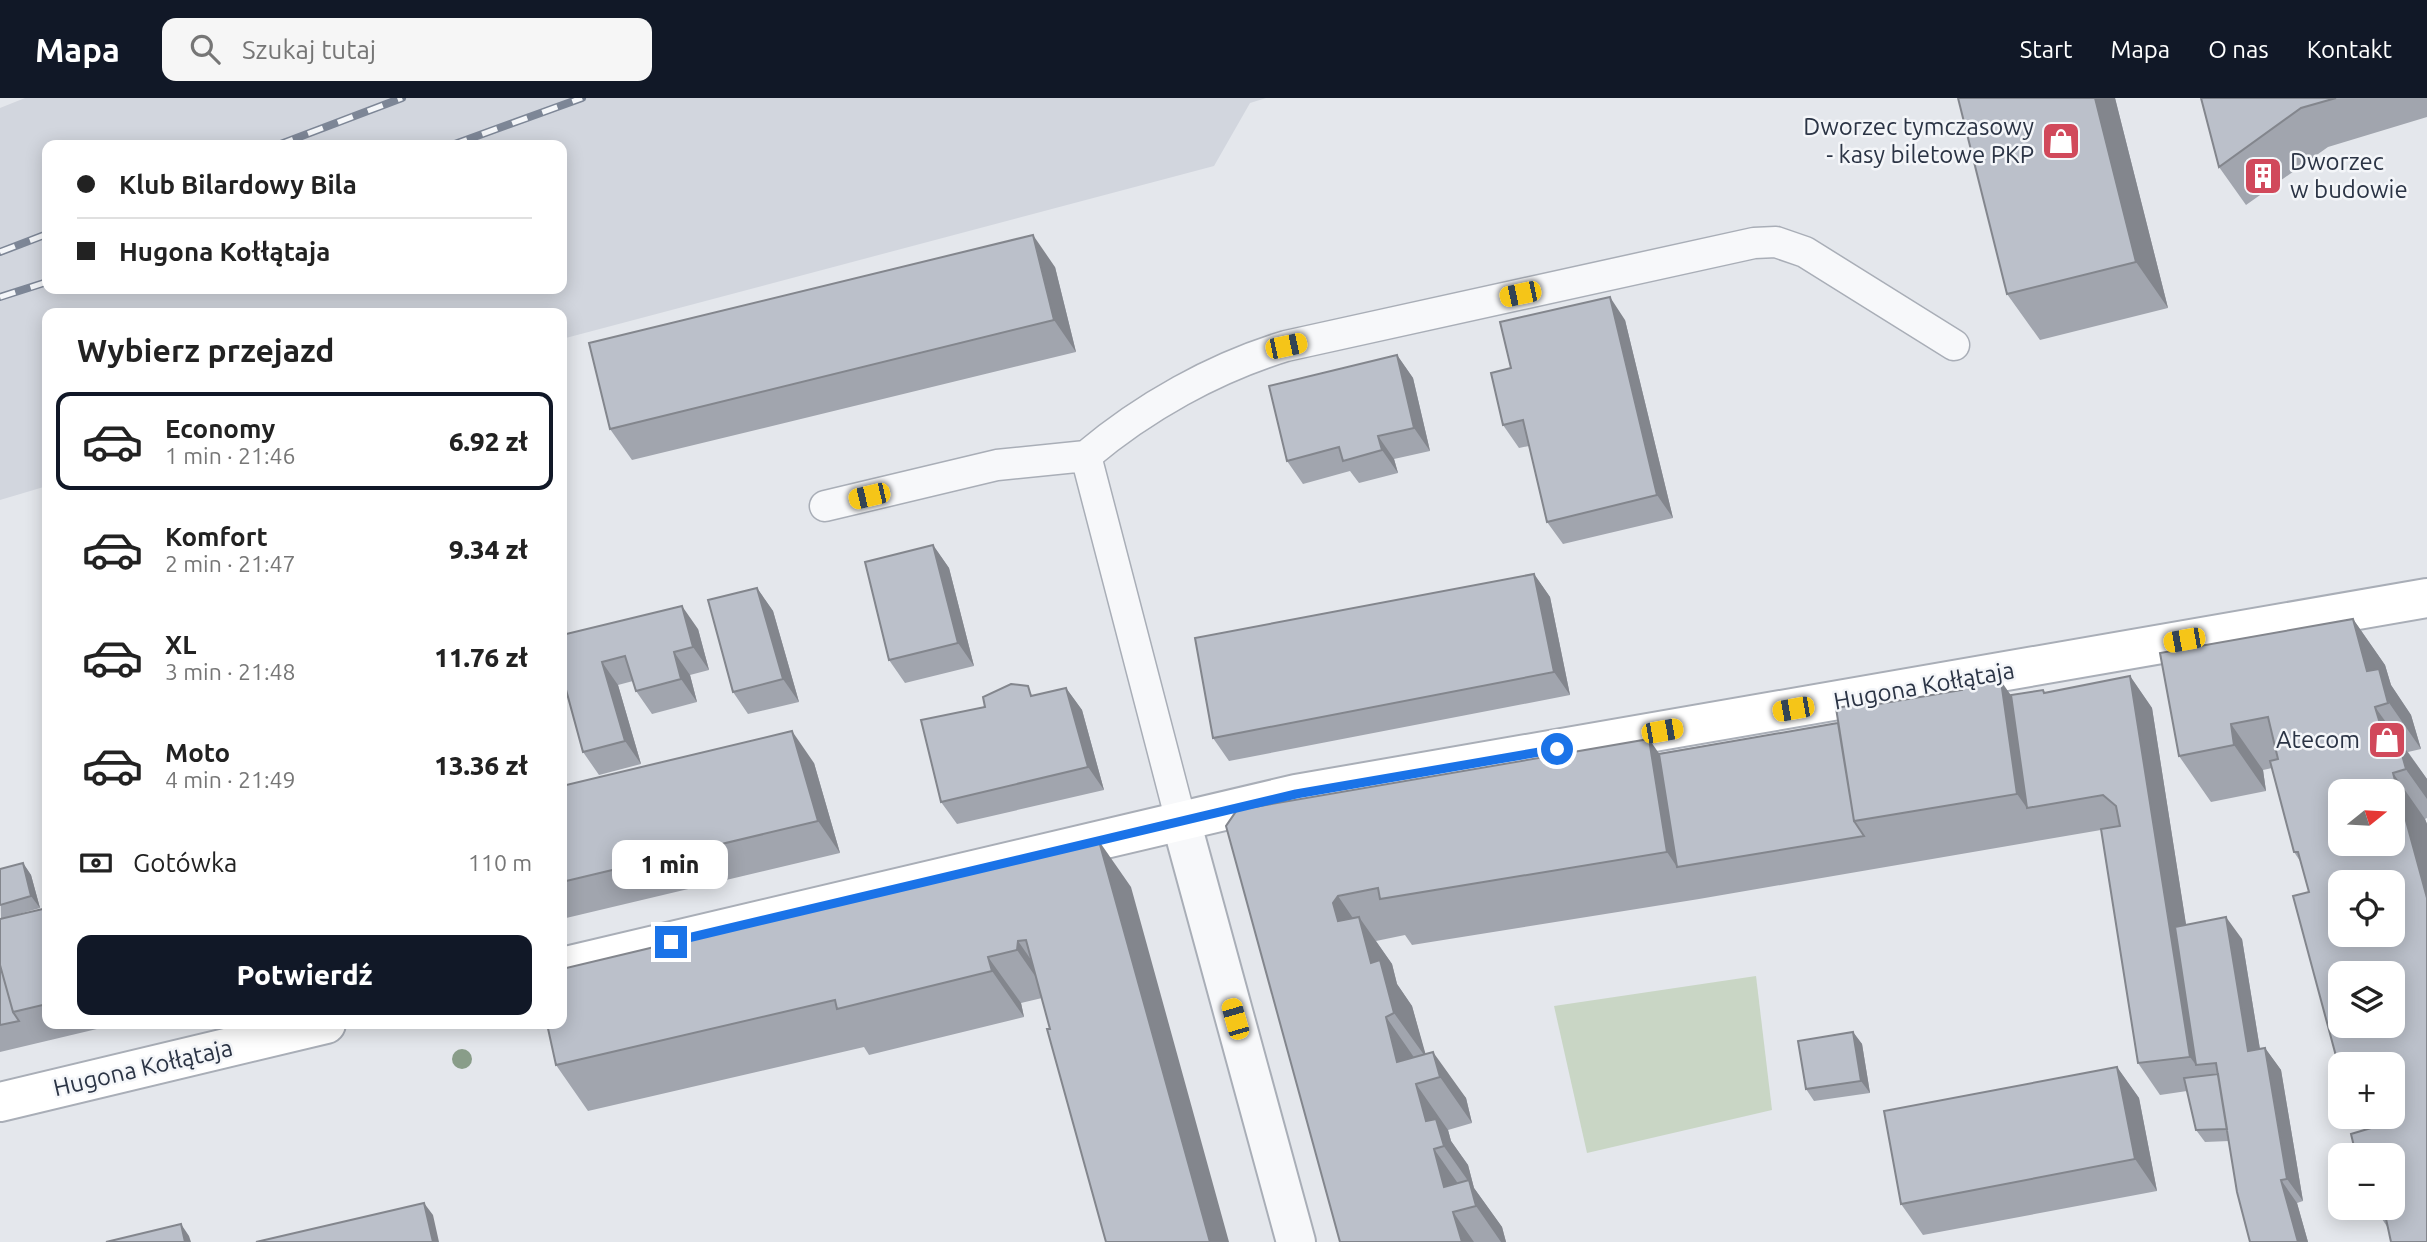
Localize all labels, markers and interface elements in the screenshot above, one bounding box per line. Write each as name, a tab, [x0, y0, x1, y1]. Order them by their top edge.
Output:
search box	[162, 18, 652, 81]
icon: search	[186, 30, 224, 68]
text: Mapa	[35, 31, 120, 68]
text: Szukaj tutaj	[242, 35, 376, 64]
text: Start	[2020, 36, 2073, 63]
text: Mapa	[2111, 36, 2170, 63]
text: O nas	[2208, 36, 2269, 63]
text: Kontakt	[2307, 36, 2392, 63]
place label: Dworzec tymczasowy - kasy biletowe PKP	[1803, 113, 2034, 168]
shop icon: Dworzec tymczasowy - kasy biletowe PKP	[2040, 120, 2082, 162]
place label: Dworzec w budowie	[2290, 148, 2408, 203]
building icon: Dworzec w budowie	[2242, 155, 2284, 197]
text: Klub Bilardowy Bila	[119, 170, 357, 199]
text: Hugona Kołłątaja	[119, 237, 330, 266]
car	[1498, 279, 1543, 309]
car	[1264, 331, 1309, 361]
text: Wybierz przejazd	[77, 332, 335, 368]
icon: car	[81, 410, 144, 473]
text: Economy	[165, 414, 275, 443]
text: 6.92 zł	[449, 427, 528, 456]
text: 1 min · 21:46	[165, 443, 296, 468]
car	[847, 481, 892, 511]
icon: car	[81, 518, 144, 581]
text: Komfort	[165, 522, 268, 551]
text: 9.34 zł	[449, 535, 528, 564]
text: 2 min · 21:47	[165, 551, 296, 576]
icon: car	[81, 626, 144, 689]
car	[2162, 626, 2207, 654]
text: XL	[165, 630, 196, 659]
text: 11.76 zł	[434, 643, 528, 672]
street label: Hugona Kołłątaja	[1831, 656, 2016, 715]
text: 3 min · 21:48	[165, 659, 296, 684]
car	[1771, 695, 1816, 723]
car	[1640, 717, 1685, 745]
shop icon: Atecom	[2366, 719, 2408, 761]
place label: Atecom	[2276, 726, 2360, 753]
route start	[1541, 733, 1573, 765]
icon: car	[81, 734, 144, 797]
text: Moto	[165, 738, 230, 767]
text: 13.36 zł	[434, 751, 528, 780]
text: 4 min · 21:49	[165, 767, 296, 792]
north arrow	[2328, 779, 2404, 856]
map controls	[2328, 779, 2405, 1220]
callout: 1 min	[613, 840, 729, 890]
icon: cash	[77, 844, 115, 882]
text: Gotówka	[133, 848, 237, 877]
text: 110 m	[468, 850, 532, 875]
text: 1 min	[641, 852, 699, 877]
button: locate	[2328, 870, 2405, 947]
route end	[655, 926, 687, 958]
button: Potwierdź	[77, 935, 532, 1015]
button: layers	[2328, 961, 2405, 1038]
car	[1220, 996, 1251, 1042]
street label: Hugona Kołłątaja	[51, 1034, 235, 1101]
button: +	[2328, 1052, 2405, 1129]
button: −	[2328, 1143, 2405, 1220]

